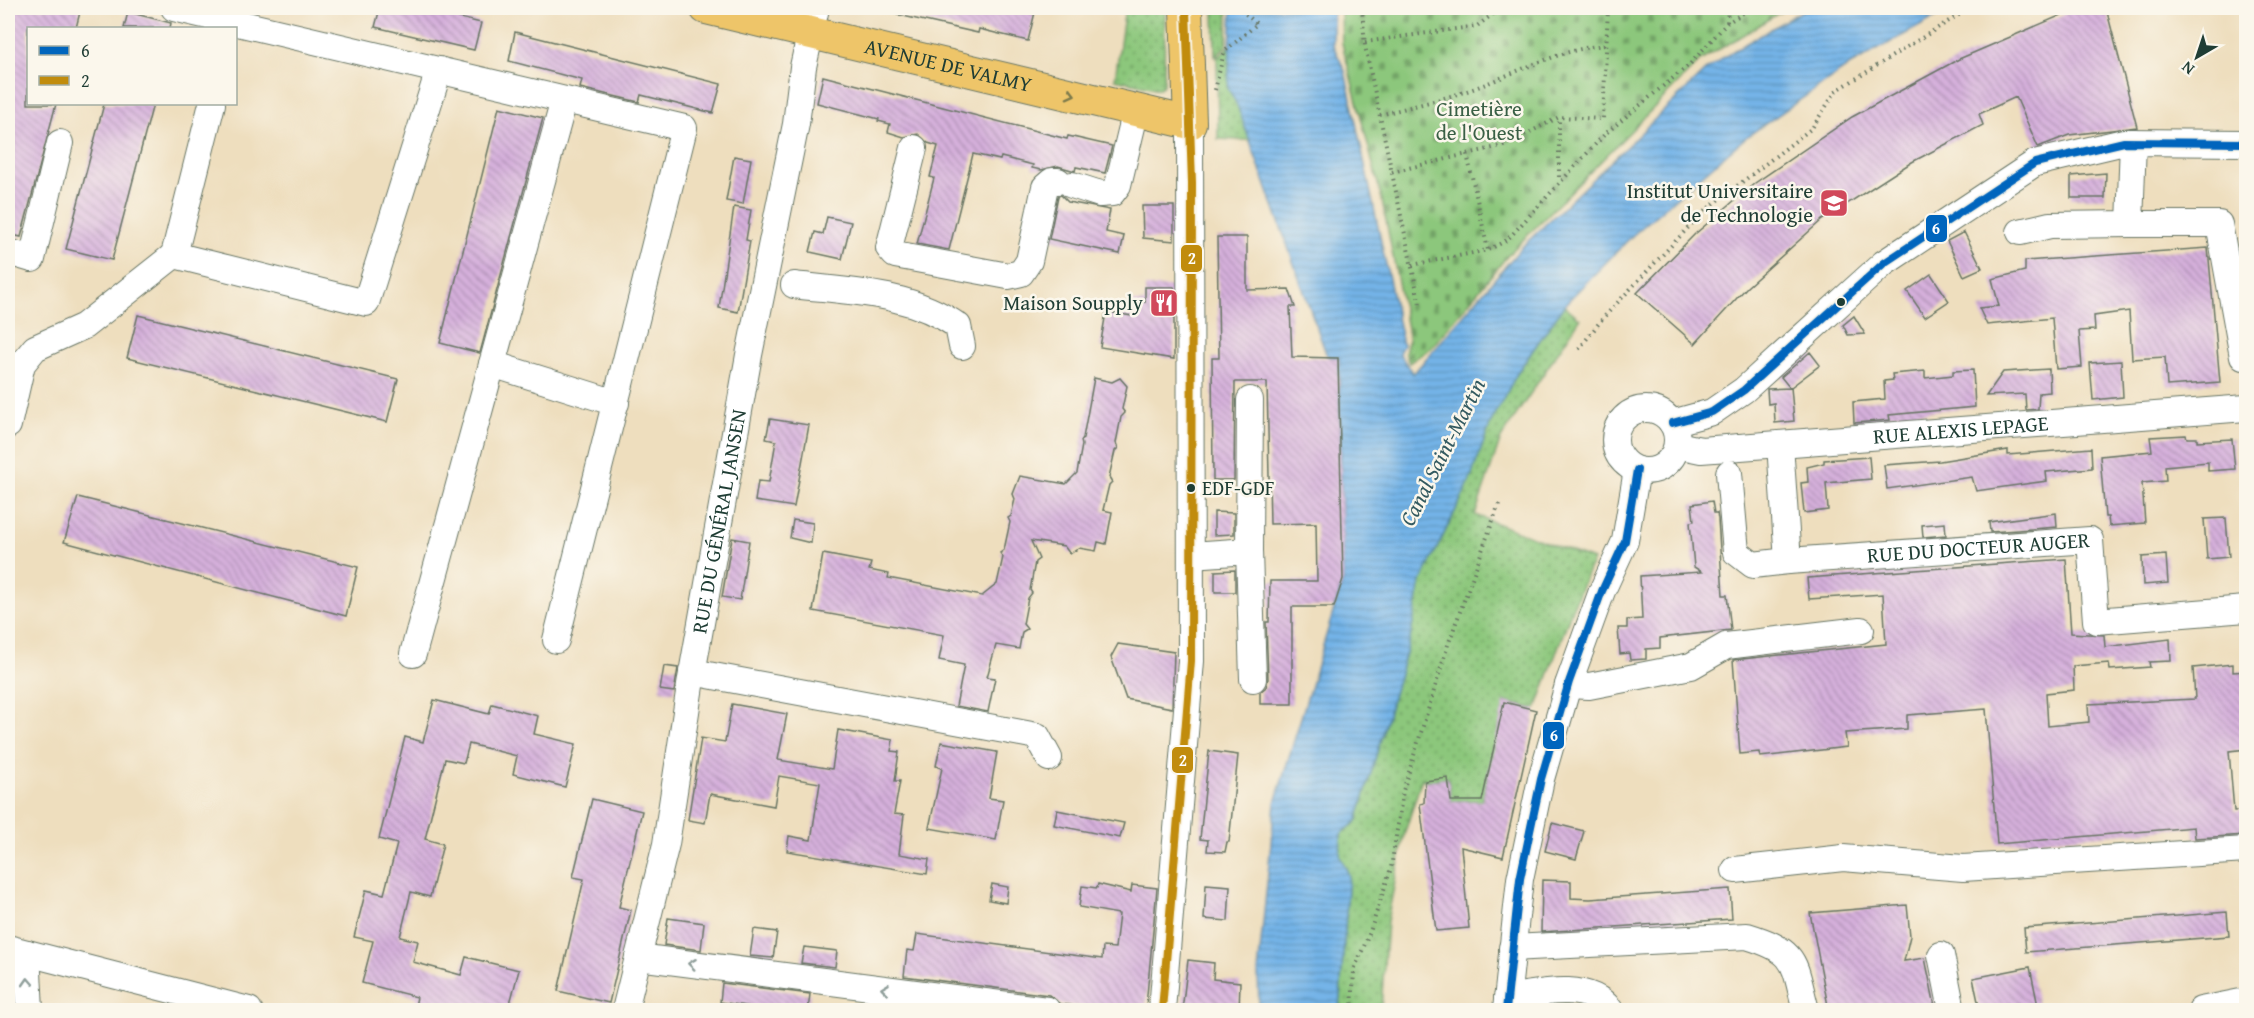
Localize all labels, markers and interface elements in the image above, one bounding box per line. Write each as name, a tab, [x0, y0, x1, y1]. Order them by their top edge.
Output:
legend	[27, 27, 237, 105]
north arrow	[2167, 27, 2227, 87]
street label: AVENUE DE VALMY	[862, 30, 1035, 100]
text: 6	[81, 37, 90, 64]
text: N	[2176, 56, 2199, 81]
text: 2	[81, 67, 90, 94]
one-way arrow	[1066, 86, 1076, 99]
park label: Cimetière de l'Ouest	[1436, 93, 1523, 148]
place label: Institut Universitaire de Technologie	[1627, 175, 1813, 230]
school or university icon: Institut Universitaire de Technologie	[1818, 187, 1850, 219]
line badge: 6	[1925, 214, 1948, 243]
text: 6	[1932, 216, 1940, 240]
line badge: 2	[1180, 244, 1203, 273]
text: 2	[1188, 246, 1196, 270]
place label: Maison Soupply	[1003, 287, 1144, 318]
restaurant icon: Maison Soupply	[1148, 287, 1180, 319]
unlabelled marker	[1835, 296, 1847, 308]
water label: Canal Saint-Martin	[1391, 373, 1493, 531]
street label: RUE DU GÉNÉRAL JANSEN	[683, 406, 754, 636]
street label: RUE ALEXIS LEPAGE	[1872, 407, 2050, 452]
place label: EDF-GDF	[1202, 473, 1275, 502]
marker: EDF-GDF	[1185, 482, 1197, 494]
street label: RUE DU DOCTEUR AUGER	[1866, 524, 2092, 570]
line badge: 6	[1542, 721, 1565, 750]
text: 6	[1550, 723, 1558, 747]
line badge: 2	[1171, 746, 1194, 774]
text: 2	[1179, 748, 1187, 772]
one-way arrow	[687, 958, 696, 971]
one-way arrow	[22, 977, 35, 986]
one-way arrow	[880, 984, 890, 996]

